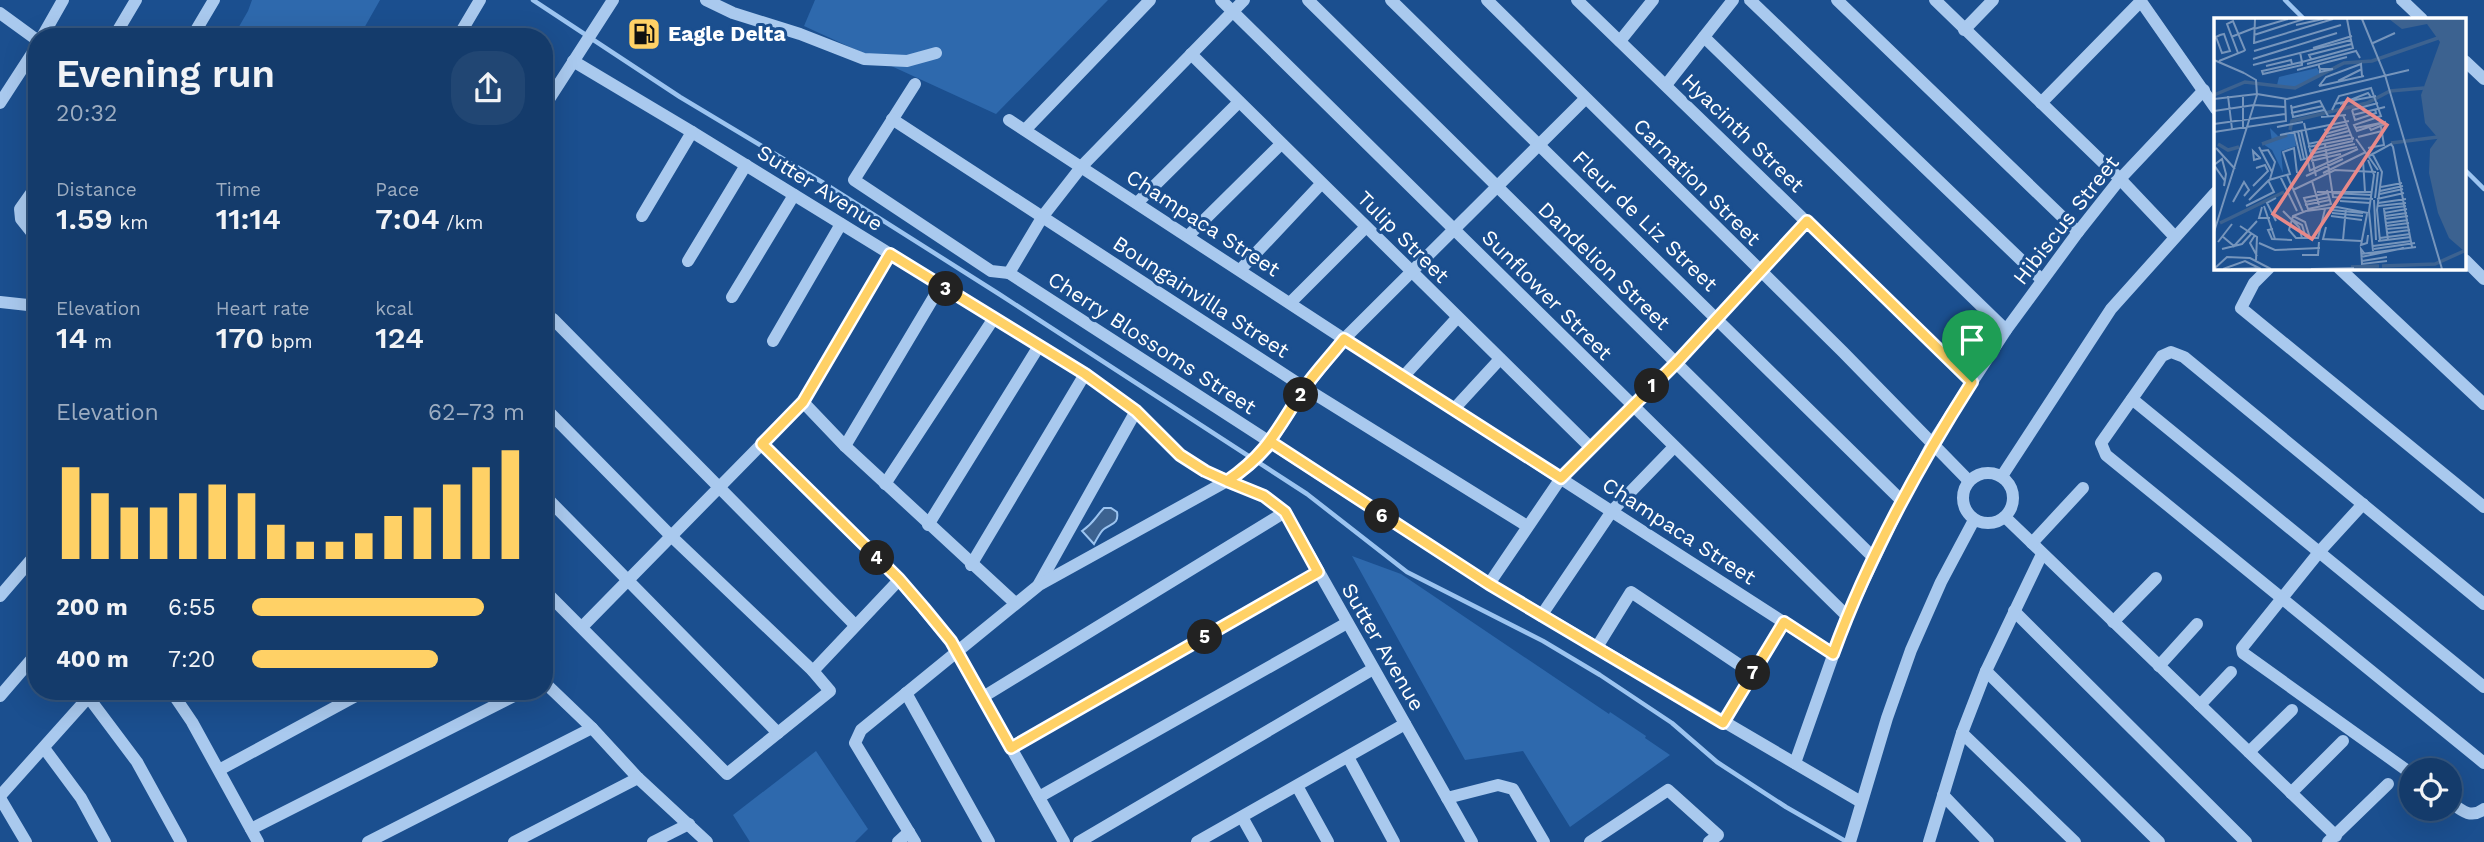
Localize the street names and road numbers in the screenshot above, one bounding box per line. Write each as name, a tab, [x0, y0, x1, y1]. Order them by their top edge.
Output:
street label: Hyacinth Street	[1677, 68, 1810, 197]
street label: Carnation Street	[1629, 113, 1766, 251]
street label: Sutter Avenue	[753, 139, 888, 236]
street label: Fleur de Liz Street	[1568, 145, 1723, 296]
street label: Hibiscus Street	[2007, 150, 2124, 289]
street label: Champaca Street	[1122, 164, 1285, 282]
street label: Tulip Street	[1352, 185, 1455, 288]
street label: Dandelion Street	[1533, 196, 1676, 335]
street label: Sunflower Street	[1477, 224, 1618, 365]
street label: Boungainvilla Street	[1109, 230, 1294, 363]
street label: Cherry Blossoms Street	[1044, 266, 1261, 419]
street label: Champaca Street	[1598, 472, 1761, 590]
street label: Sutter Avenue	[1337, 578, 1430, 715]

